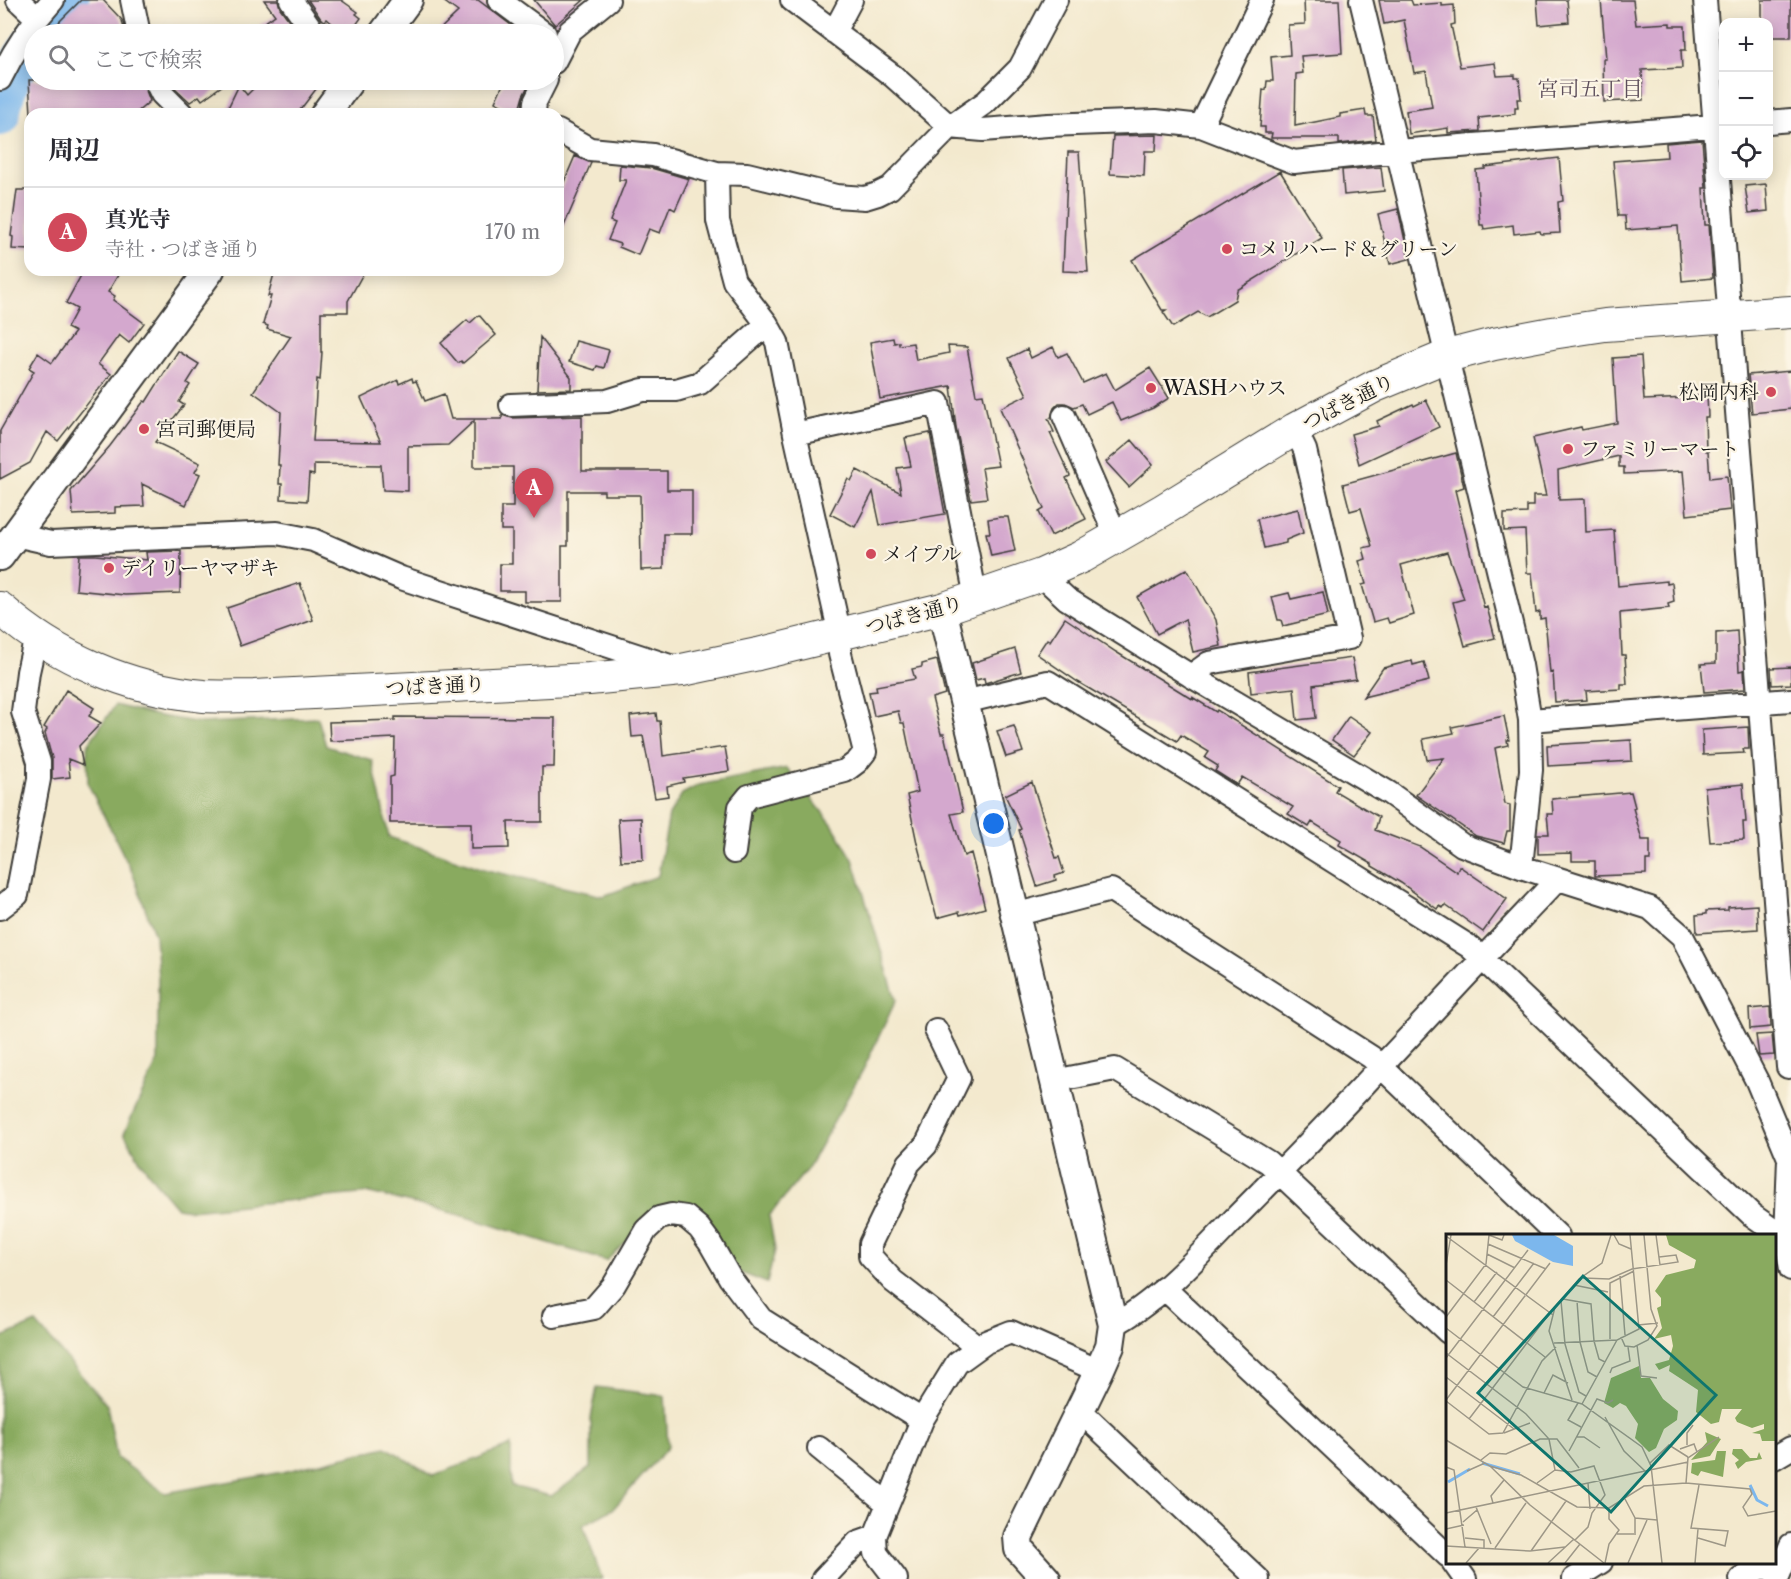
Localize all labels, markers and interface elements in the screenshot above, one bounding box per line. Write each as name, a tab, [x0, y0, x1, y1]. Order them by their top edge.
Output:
map controls	[1719, 18, 1773, 180]
button: +	[1719, 18, 1773, 72]
search box	[24, 24, 564, 90]
icon: search	[45, 41, 78, 74]
text: ここで検索	[93, 46, 203, 73]
button: −	[1719, 72, 1773, 126]
district label: 宮司五丁目	[1538, 76, 1643, 101]
button: locate	[1719, 126, 1773, 180]
text: 周辺	[48, 134, 100, 166]
text: 真光寺	[105, 206, 171, 233]
text: A	[60, 220, 75, 244]
text: 170 m	[485, 220, 540, 244]
text: 寺社 · つばき通り	[105, 237, 261, 261]
place label: コメリハード＆グリーン	[1239, 237, 1458, 261]
marker: コメリハード＆グリーン	[1220, 242, 1234, 256]
street label: つばき通り	[1298, 369, 1398, 435]
place label: WASHハウス	[1162, 376, 1287, 400]
place label: 松岡内科	[1679, 380, 1759, 404]
marker: WASHハウス	[1144, 381, 1158, 395]
marker: 松岡内科	[1764, 385, 1778, 399]
place label: 宮司郵便局	[156, 417, 256, 441]
marker: 宮司郵便局	[137, 422, 151, 436]
place label: ファミリーマート	[1580, 437, 1740, 461]
marker: ファミリーマート	[1561, 442, 1575, 456]
pin: A	[514, 468, 554, 518]
place label: メイプル	[883, 542, 961, 566]
marker: メイプル	[864, 547, 878, 561]
place label: デイリーヤマザキ	[121, 556, 280, 580]
marker: デイリーヤマザキ	[102, 561, 116, 575]
street label: つばき通り	[863, 590, 965, 640]
street label: つばき通り	[384, 671, 486, 701]
your location	[979, 809, 1008, 838]
inset map	[1446, 1234, 1776, 1564]

